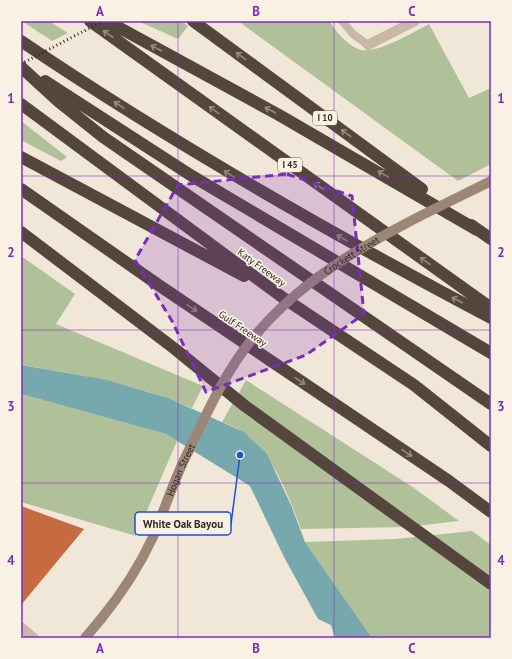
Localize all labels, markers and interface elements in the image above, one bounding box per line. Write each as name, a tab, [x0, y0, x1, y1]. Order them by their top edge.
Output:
text: A	[96, 3, 104, 20]
text: B	[252, 3, 260, 20]
text: C	[408, 3, 416, 20]
one-way arrow	[103, 30, 114, 38]
one-way arrow	[150, 44, 162, 51]
one-way arrow	[236, 52, 247, 60]
text: 1	[7, 90, 15, 107]
text: 1	[497, 90, 505, 107]
one-way arrow	[114, 101, 125, 109]
one-way arrow	[208, 106, 219, 114]
one-way arrow	[264, 106, 276, 113]
road number: I 10	[313, 111, 337, 125]
one-way arrow	[340, 129, 351, 137]
road number: I 45	[278, 158, 302, 172]
one-way arrow	[223, 169, 235, 177]
one-way arrow	[377, 170, 389, 178]
one-way arrow	[314, 182, 325, 190]
street label: Crockett Street	[321, 233, 382, 278]
one-way arrow	[336, 233, 348, 241]
text: 2	[7, 244, 15, 261]
text: 2	[497, 244, 505, 261]
street label: Katy Freeway	[235, 246, 289, 290]
one-way arrow	[420, 257, 431, 265]
one-way arrow	[451, 296, 463, 303]
one-way arrow	[186, 304, 197, 312]
street label: Gulf Freeway	[216, 307, 270, 350]
one-way arrow	[294, 376, 305, 385]
text: 3	[7, 398, 15, 415]
text: 3	[497, 398, 505, 415]
street label: Hogan Street	[164, 441, 198, 498]
one-way arrow	[402, 449, 413, 457]
callout: White Oak Bayou	[135, 512, 231, 535]
text: White Oak Bayou	[143, 517, 223, 531]
text: 4	[7, 552, 15, 569]
text: 4	[497, 552, 505, 569]
text: A	[96, 640, 104, 657]
text: B	[252, 640, 260, 657]
text: C	[408, 640, 416, 657]

